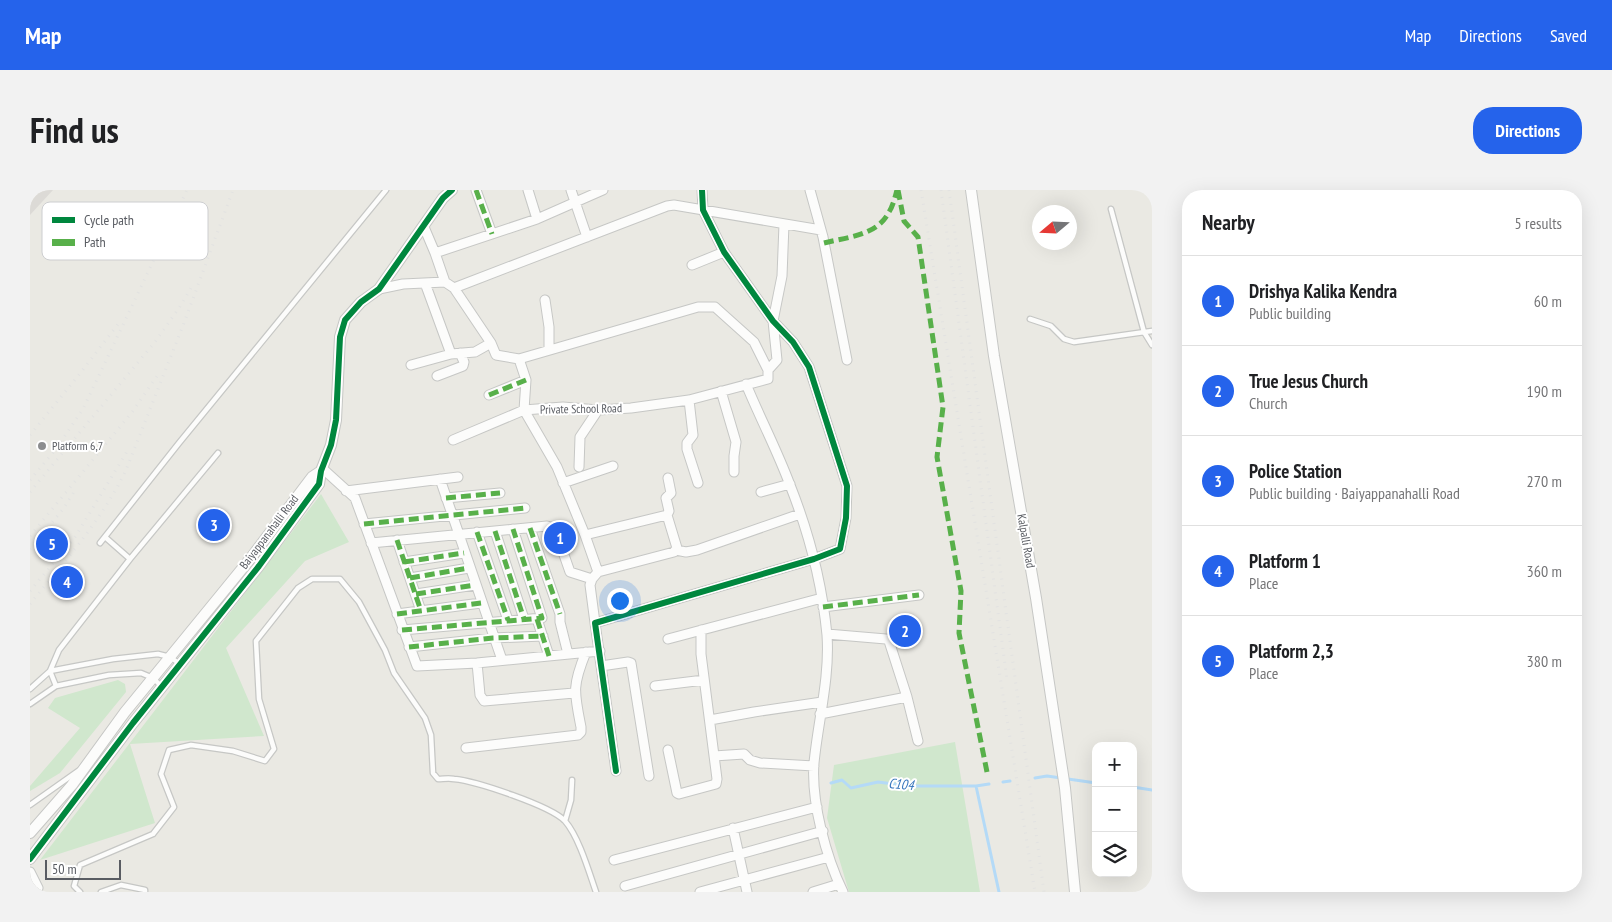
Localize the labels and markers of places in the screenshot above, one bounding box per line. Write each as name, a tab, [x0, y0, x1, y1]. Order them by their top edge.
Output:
place label: Platform 6,7	[52, 438, 103, 453]
marker: Platform 6,7	[36, 440, 48, 452]
pin: 3	[198, 506, 230, 544]
pin: 1	[544, 519, 576, 557]
pin: 5	[36, 525, 68, 563]
pin: 4	[51, 563, 83, 601]
pin: 2	[889, 612, 921, 650]

